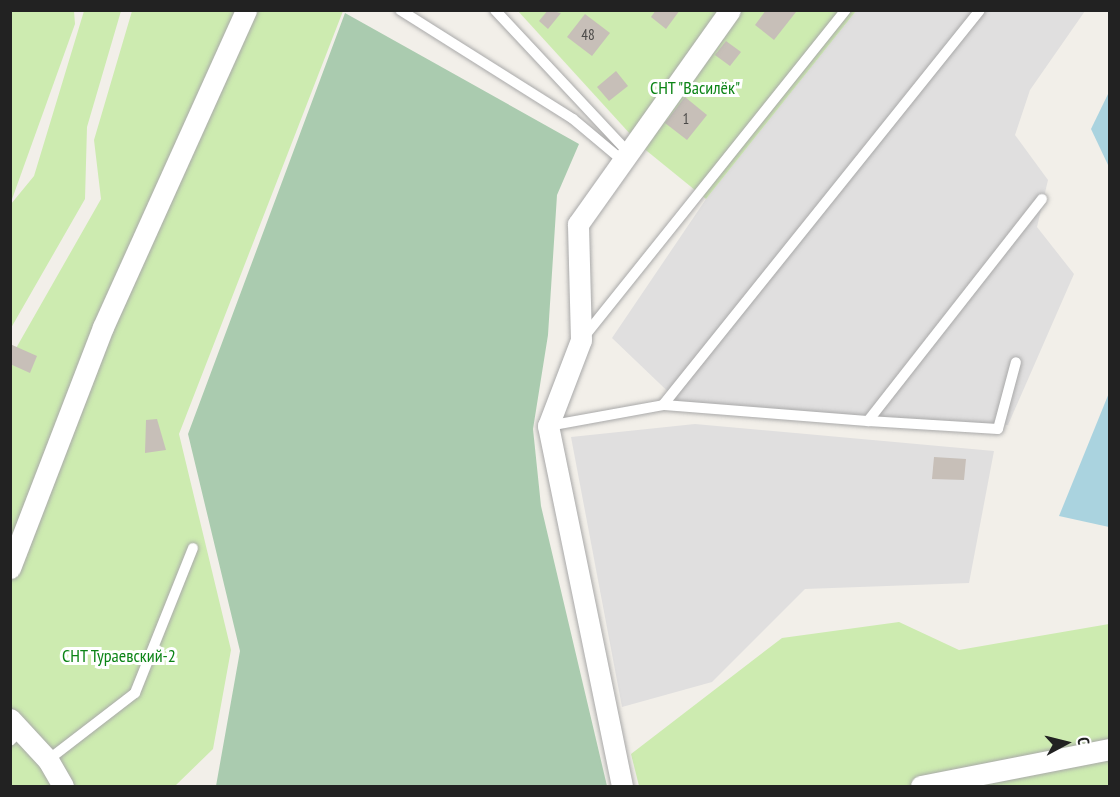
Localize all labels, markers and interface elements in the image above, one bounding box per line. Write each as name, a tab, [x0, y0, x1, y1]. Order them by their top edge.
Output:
house number: 48	[581, 26, 595, 44]
park label: СНТ "Василёк"	[649, 77, 741, 99]
house number: 1	[683, 110, 689, 128]
park label: СНТ Тураевский-2	[62, 645, 176, 667]
north arrow	[1036, 713, 1096, 773]
text: С	[1073, 736, 1094, 746]

